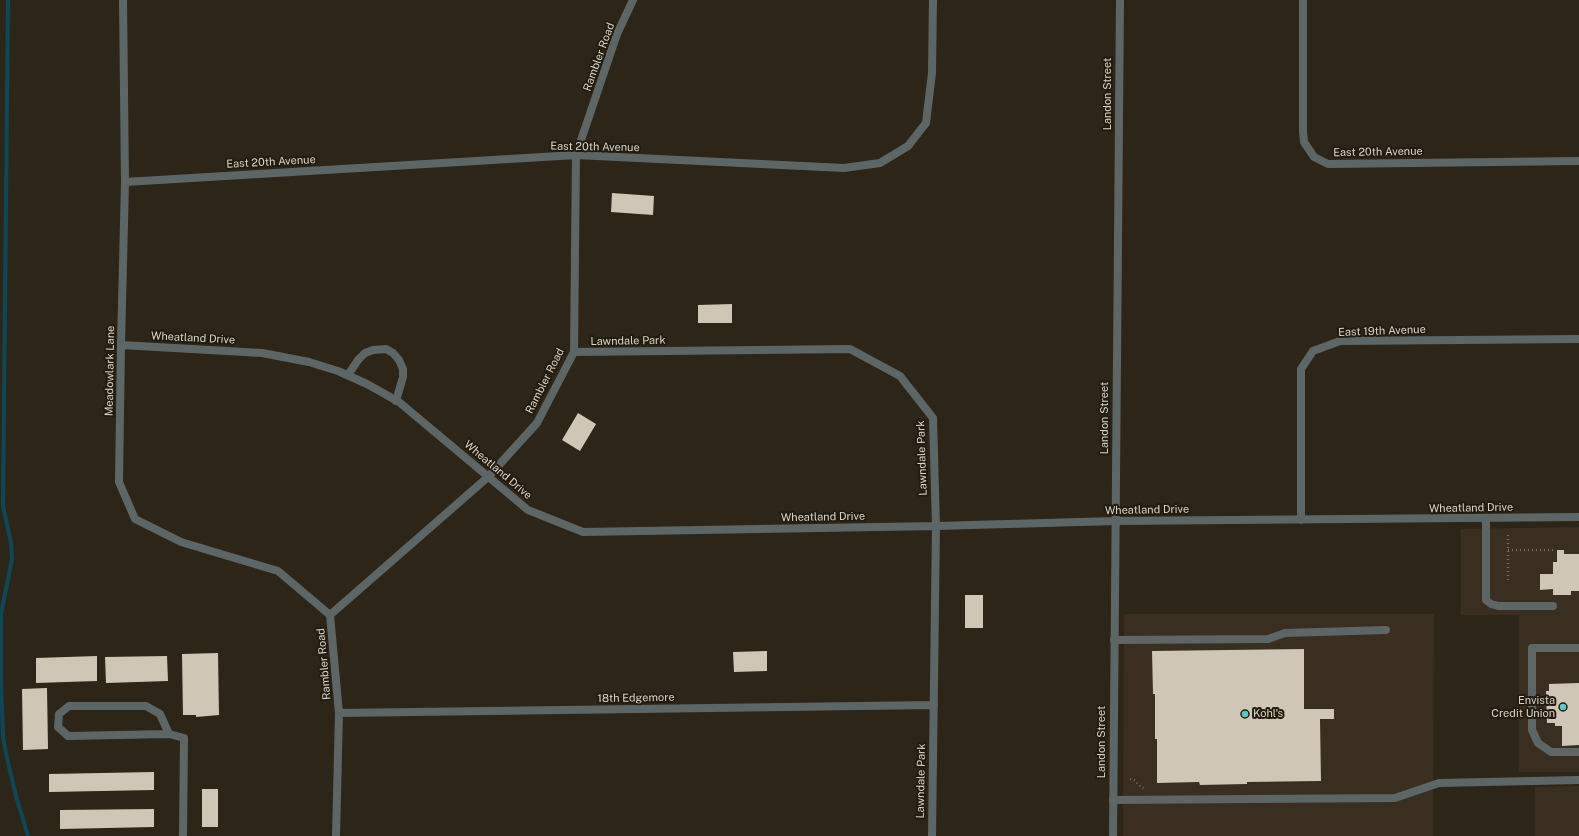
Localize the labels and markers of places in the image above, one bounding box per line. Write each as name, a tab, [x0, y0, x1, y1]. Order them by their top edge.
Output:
place label: Envista Credit Union	[1491, 694, 1555, 720]
marker: Envista Credit Union	[1558, 702, 1568, 712]
place label: Kohl's	[1253, 707, 1283, 721]
marker: Kohl's	[1240, 709, 1250, 719]

